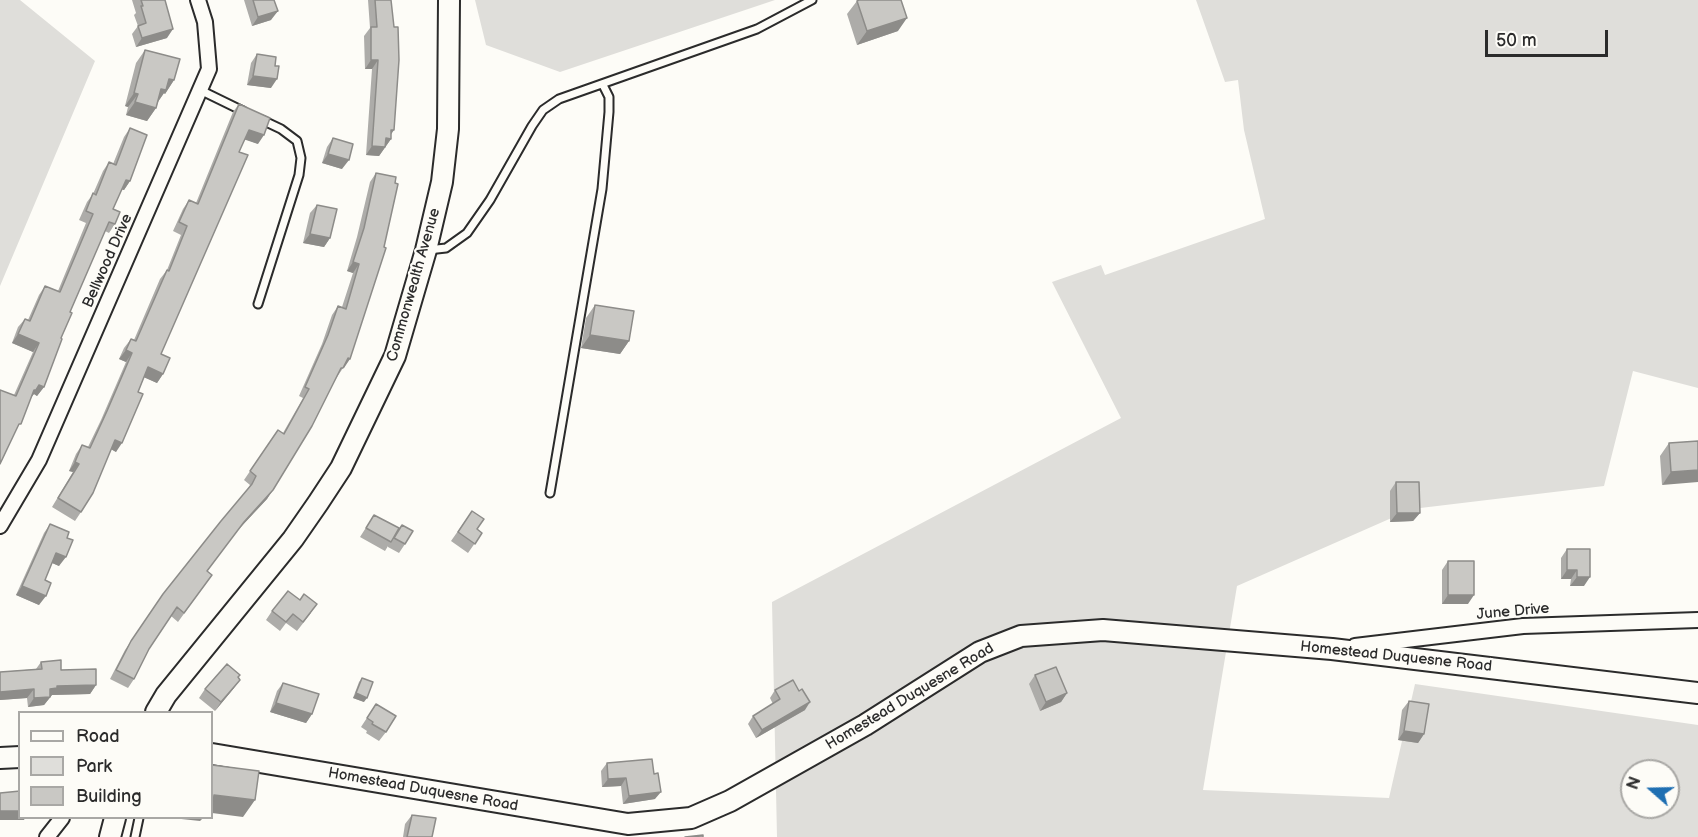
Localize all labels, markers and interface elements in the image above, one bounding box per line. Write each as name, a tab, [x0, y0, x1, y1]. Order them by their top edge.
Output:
scale bar	[1488, 18, 1611, 56]
text: 50 m	[1496, 30, 1537, 51]
street label: Commonwealth Avenue	[383, 206, 445, 364]
street label: Bellwood Drive	[79, 211, 137, 311]
street label: June Drive	[1476, 600, 1550, 624]
street label: Homestead Duquesne Road	[1299, 638, 1493, 676]
street label: Homestead Duquesne Road	[823, 640, 997, 754]
legend	[18, 711, 213, 819]
text: Road	[76, 726, 120, 747]
text: Park	[76, 756, 112, 777]
north arrow	[1620, 759, 1680, 819]
street label: Homestead Duquesne Road	[327, 764, 519, 816]
text: N	[1624, 774, 1645, 792]
text: Building	[76, 786, 142, 807]

